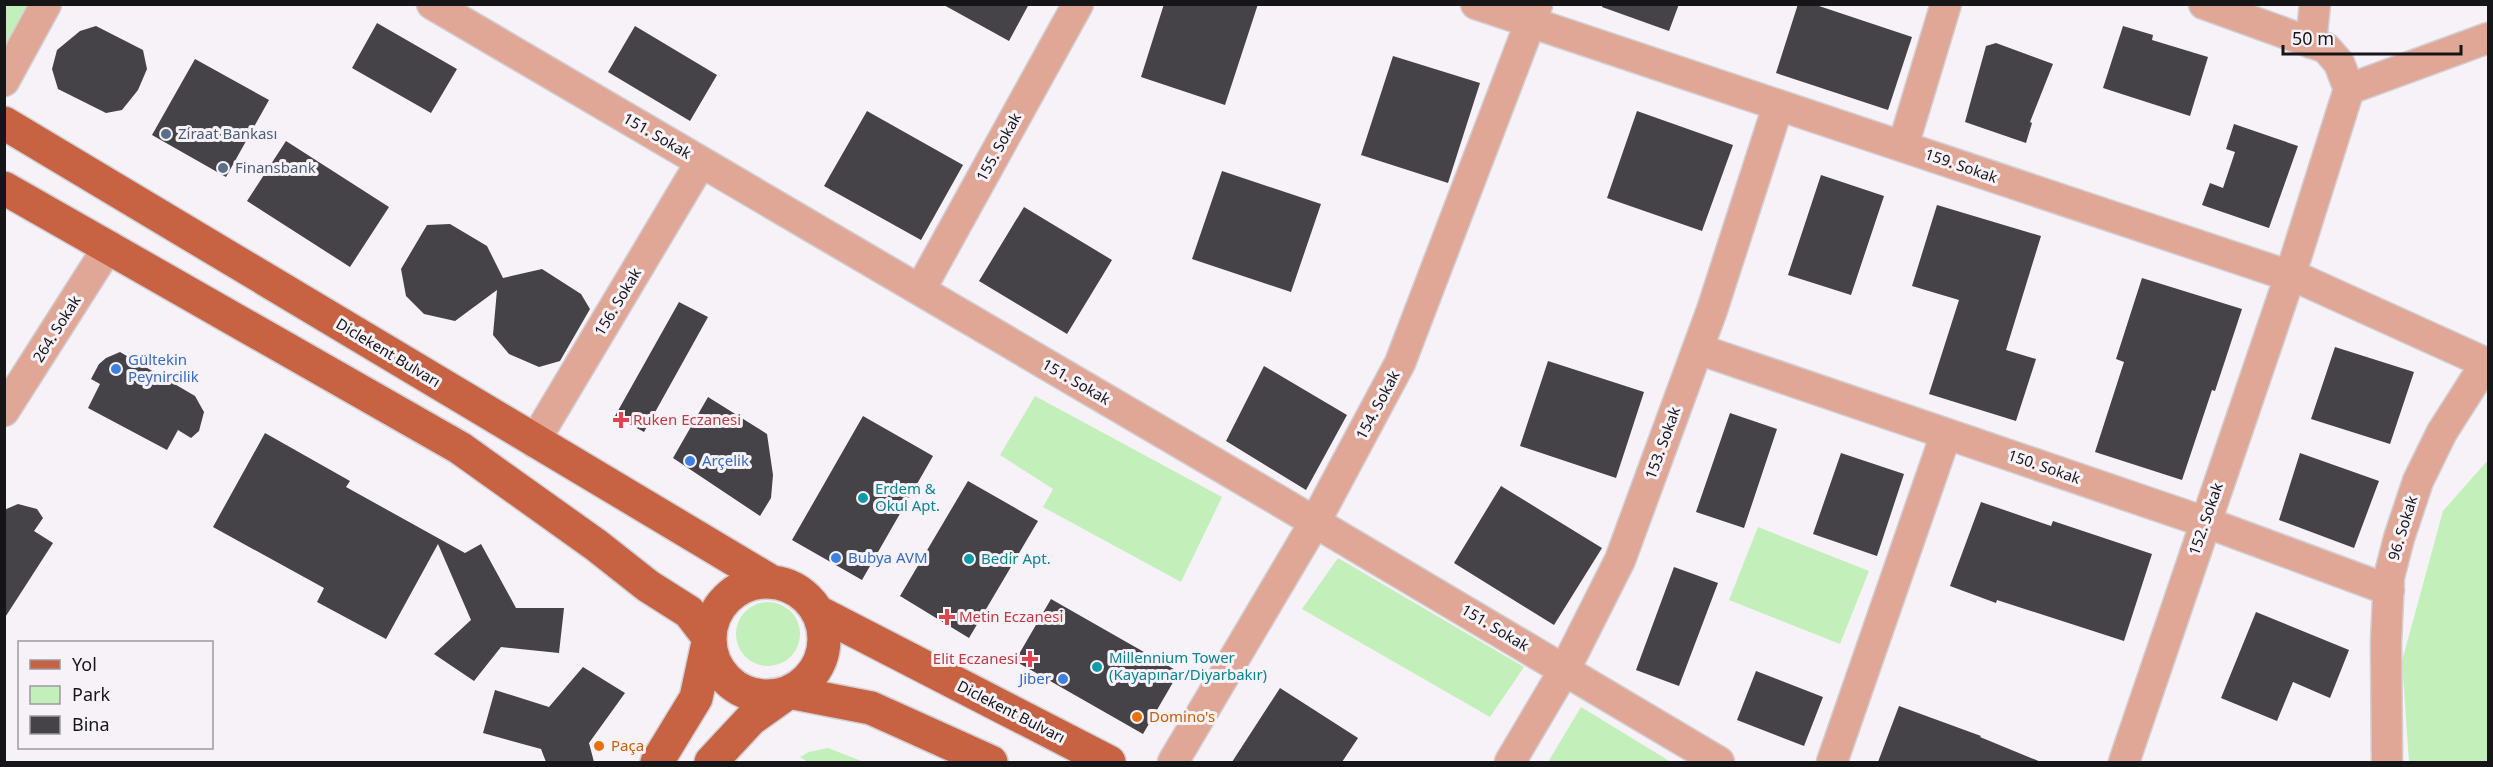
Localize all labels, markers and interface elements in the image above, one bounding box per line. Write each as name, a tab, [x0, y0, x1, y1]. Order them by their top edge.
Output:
scale bar	[2283, 18, 2462, 56]
text: 50 m	[2292, 26, 2334, 50]
street label: 151. Sokak	[620, 108, 695, 163]
street label: 155. Sokak	[971, 109, 1025, 184]
place label: Ziraat Bankası	[178, 123, 277, 143]
marker: Ziraat Bankası	[159, 127, 173, 141]
street label: 159. Sokak	[1922, 143, 2000, 187]
place label: Finansbank	[235, 157, 316, 177]
marker: Finansbank	[216, 161, 230, 175]
street label: 156. Sokak	[589, 264, 645, 339]
street label: 264. Sokak	[28, 291, 85, 366]
street label: Diclekent Bulvarı	[333, 313, 444, 391]
place label: Gültekin Peynircilik	[128, 349, 199, 386]
street label: 151. Sokak	[1039, 354, 1114, 409]
marker: Gültekin Peynircilik	[109, 362, 123, 376]
street label: 154. Sokak	[1351, 367, 1404, 443]
street label: 153. Sokak	[1640, 404, 1684, 482]
place label: Ruken Eczanesi	[633, 409, 741, 429]
marker: Ruken Eczanesi	[614, 413, 628, 427]
street label: 150. Sokak	[2005, 444, 2083, 488]
place label: Arçelik	[702, 450, 749, 470]
marker: Arçelik	[683, 454, 697, 468]
place label: Erdem & Okul Apt.	[875, 478, 940, 515]
street label: 152. Sokak	[2183, 480, 2227, 558]
marker: Erdem & Okul Apt.	[856, 491, 870, 505]
street label: 96. Sokak	[2383, 493, 2421, 563]
place label: Bubya AVM	[848, 547, 928, 567]
place label: Bedir Apt.	[981, 548, 1051, 568]
marker: Bubya AVM	[829, 551, 843, 565]
marker: Bedir Apt.	[962, 552, 976, 566]
street label: 151. Sokak	[1458, 599, 1533, 655]
place label: Metin Eczanesi	[959, 606, 1063, 626]
marker: Metin Eczanesi	[940, 610, 954, 624]
legend	[18, 641, 213, 749]
place label: Millennium Tower (Kayapınar/Diyarbakır)	[1109, 647, 1267, 684]
place label: Elit Eczanesi	[933, 648, 1018, 668]
text: Yol	[72, 652, 97, 676]
marker: Elit Eczanesi	[1023, 652, 1037, 666]
marker: Millennium Tower (Kayapınar/Diyarbakır)	[1090, 660, 1104, 674]
place label: Jiber	[1017, 668, 1051, 688]
marker: Jiber	[1056, 672, 1070, 686]
street label: Diclekent Bulvarı	[954, 675, 1069, 747]
text: Park	[72, 682, 110, 706]
place label: Domino's	[1149, 706, 1215, 726]
marker: Domino's	[1130, 710, 1144, 724]
text: Bina	[72, 712, 110, 736]
place label: Paça	[611, 735, 644, 755]
marker: Paça	[592, 739, 606, 753]

